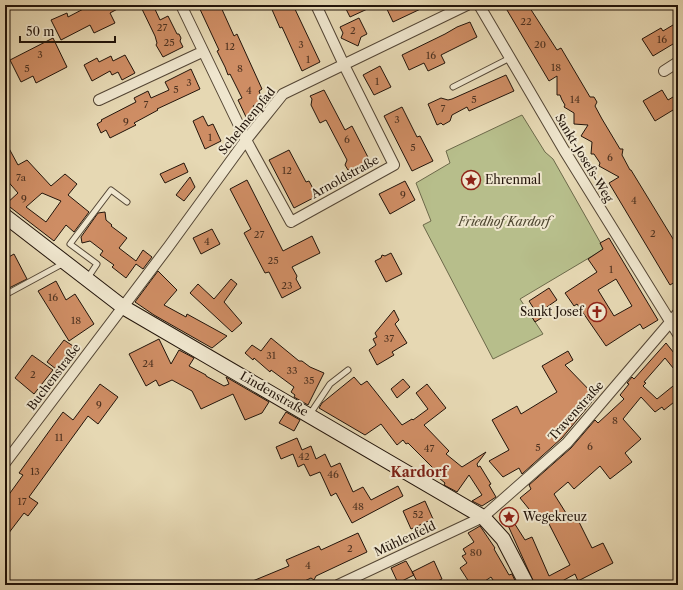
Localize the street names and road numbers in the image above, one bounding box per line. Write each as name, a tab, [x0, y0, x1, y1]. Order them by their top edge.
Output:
street label: Schelmenpfad	[215, 84, 279, 157]
street label: Sankt-Josefs-Weg	[552, 111, 617, 205]
street label: Arnoldstraße	[307, 152, 382, 202]
street label: Buchenstraße	[24, 340, 84, 413]
street label: Lindenstraße	[237, 368, 311, 419]
street label: Travenstraße	[545, 377, 607, 444]
street label: Mühlenfeld	[372, 517, 439, 559]

